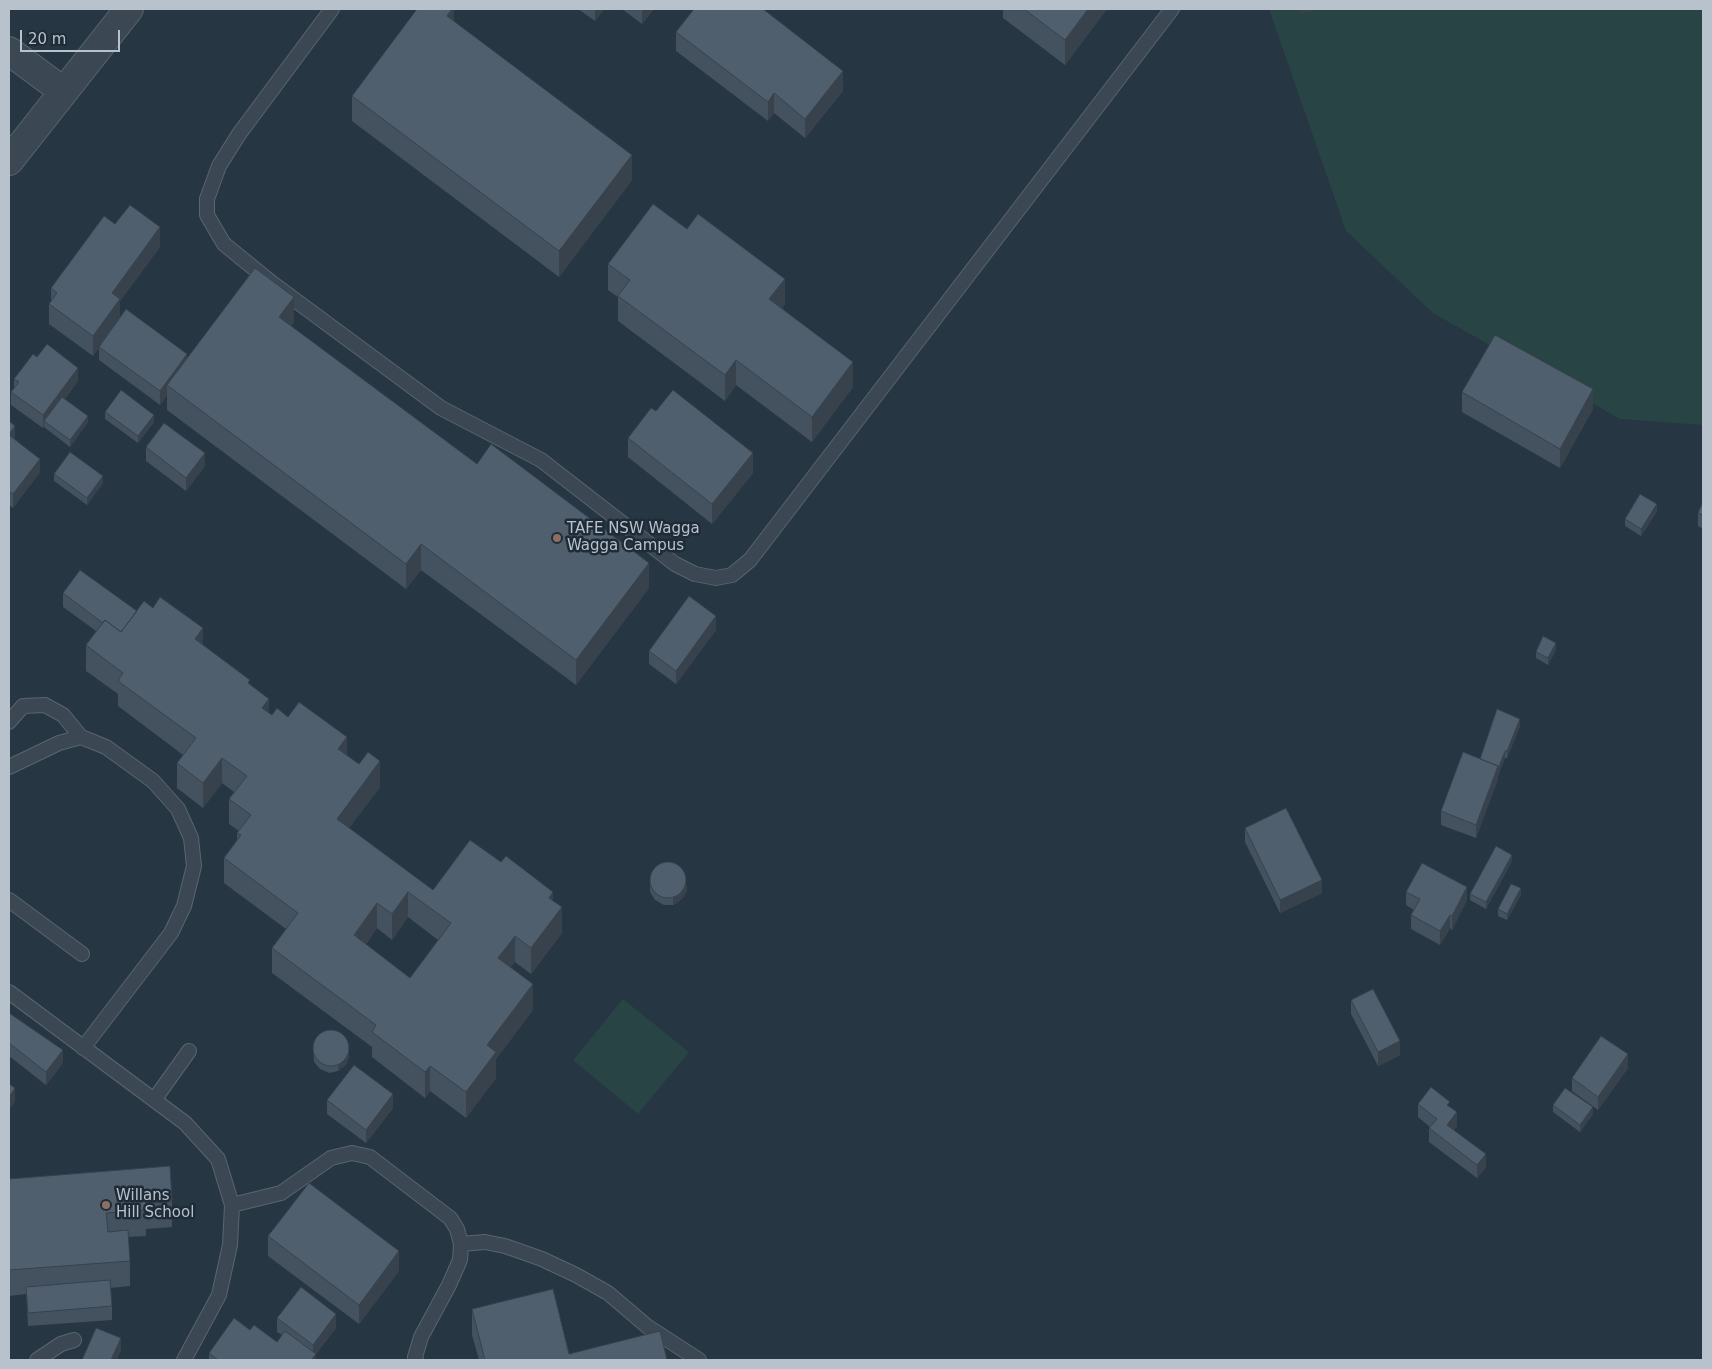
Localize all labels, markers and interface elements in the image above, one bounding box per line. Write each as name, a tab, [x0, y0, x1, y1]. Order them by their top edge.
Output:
scale bar	[22, 20, 122, 52]
text: 20 m	[28, 30, 66, 48]
place label: TAFE NSW Wagga Wagga Campus	[567, 520, 700, 555]
marker: TAFE NSW Wagga Wagga Campus	[551, 532, 563, 544]
place label: Willans Hill School	[116, 1187, 194, 1222]
marker: Willans Hill School	[100, 1199, 112, 1211]

